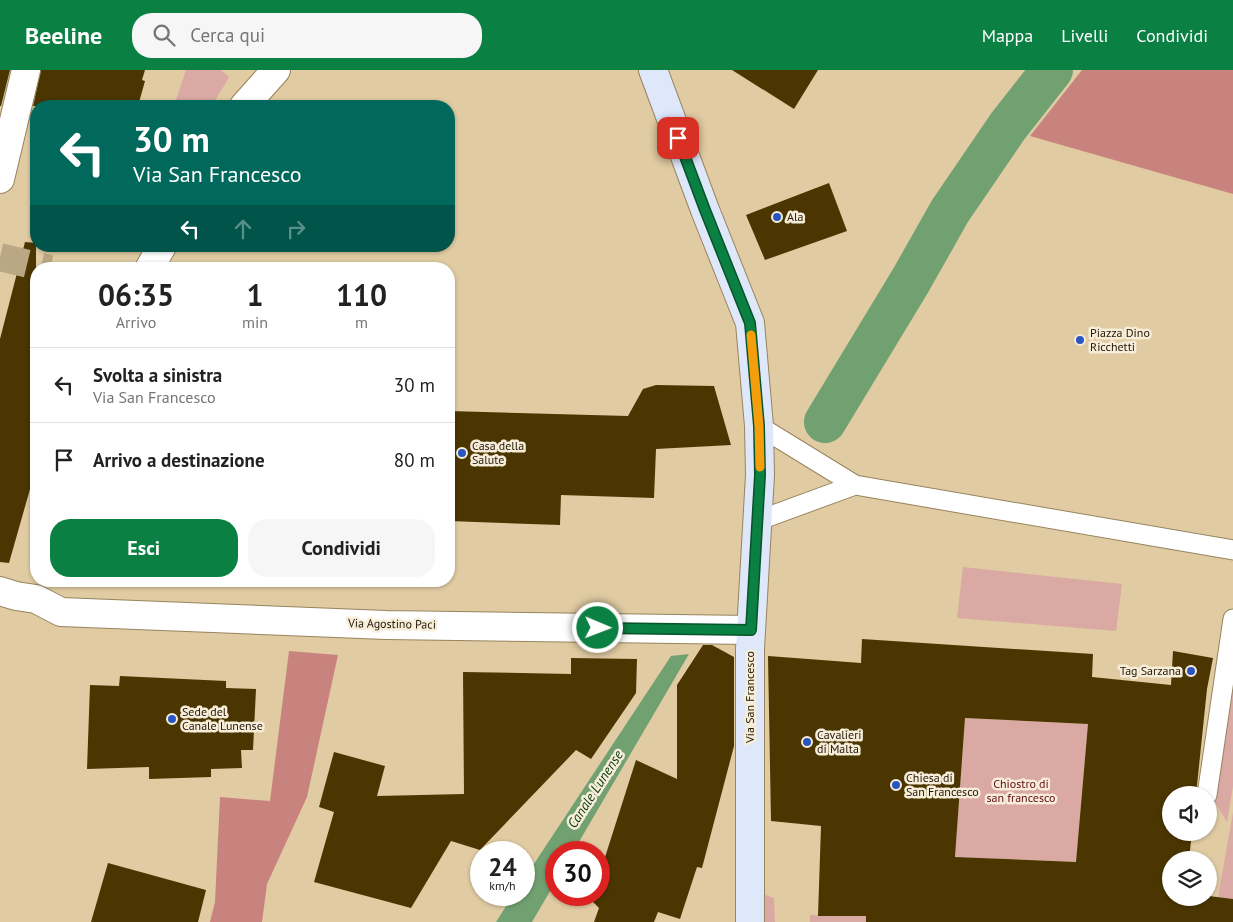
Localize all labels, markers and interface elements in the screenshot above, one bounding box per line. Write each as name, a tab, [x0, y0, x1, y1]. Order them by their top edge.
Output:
search box	[132, 13, 482, 58]
text: Beeline	[25, 20, 102, 51]
icon: search	[150, 21, 178, 49]
text: Cerca qui	[190, 23, 265, 47]
text: Mappa	[982, 24, 1033, 47]
text: Livelli	[1061, 24, 1108, 47]
text: Condividi	[1136, 24, 1208, 47]
text: 30 m	[133, 116, 210, 162]
pin	[657, 117, 699, 159]
icon: left	[50, 120, 115, 185]
icon: arrive	[664, 124, 692, 152]
text: Via San Francesco	[133, 160, 302, 188]
place label: Ala	[787, 209, 804, 224]
marker: Ala	[771, 211, 783, 223]
icon: left	[176, 215, 204, 243]
icon: ahead	[229, 215, 257, 243]
icon: right	[282, 215, 310, 243]
text: 06:35	[98, 275, 174, 314]
text: 1	[247, 275, 264, 314]
text: 110	[336, 275, 387, 314]
text: Arrivo	[116, 312, 156, 332]
text: min	[242, 312, 268, 332]
text: m	[355, 312, 368, 332]
place label: Piazza Dino Ricchetti	[1090, 325, 1150, 354]
marker: Piazza Dino Ricchetti	[1074, 334, 1086, 346]
text: Svolta a sinistra	[93, 363, 222, 387]
icon: left	[50, 371, 78, 399]
text: 30 m	[394, 373, 435, 397]
text: Via San Francesco	[93, 387, 216, 407]
place label: Casa della Salute	[472, 438, 524, 467]
icon: arrive	[50, 446, 78, 474]
marker: Casa della Salute	[456, 447, 468, 459]
text: Arrivo a destinazione	[93, 448, 265, 472]
text: 80 m	[394, 448, 435, 472]
button: Esci	[50, 519, 238, 577]
button: Condividi	[248, 519, 435, 577]
position arrow	[571, 601, 623, 653]
street label: Via Agostino Paci	[347, 615, 436, 632]
street label: Via San Francesco	[742, 651, 757, 744]
place label: Tag Sarzana	[1120, 663, 1181, 678]
marker: Tag Sarzana	[1185, 665, 1197, 677]
place label: Sede del Canale Lunense	[182, 704, 263, 733]
marker: Sede del Canale Lunense	[166, 713, 178, 725]
place label: Cavalieri di Malta	[817, 727, 861, 756]
marker: Cavalieri di Malta	[801, 736, 813, 748]
water label: Canale Lunense	[563, 746, 627, 831]
place label: Chiesa di San Francesco	[906, 770, 979, 799]
park label: Chiostro di san francesco	[986, 776, 1056, 805]
marker: Chiesa di San Francesco	[890, 779, 902, 791]
map controls	[1162, 786, 1217, 906]
button: sound	[1162, 786, 1217, 841]
speed limit sign: 30	[545, 841, 610, 906]
text: 24	[488, 851, 517, 883]
button: layers	[1162, 851, 1217, 906]
text: km/h	[489, 878, 516, 893]

